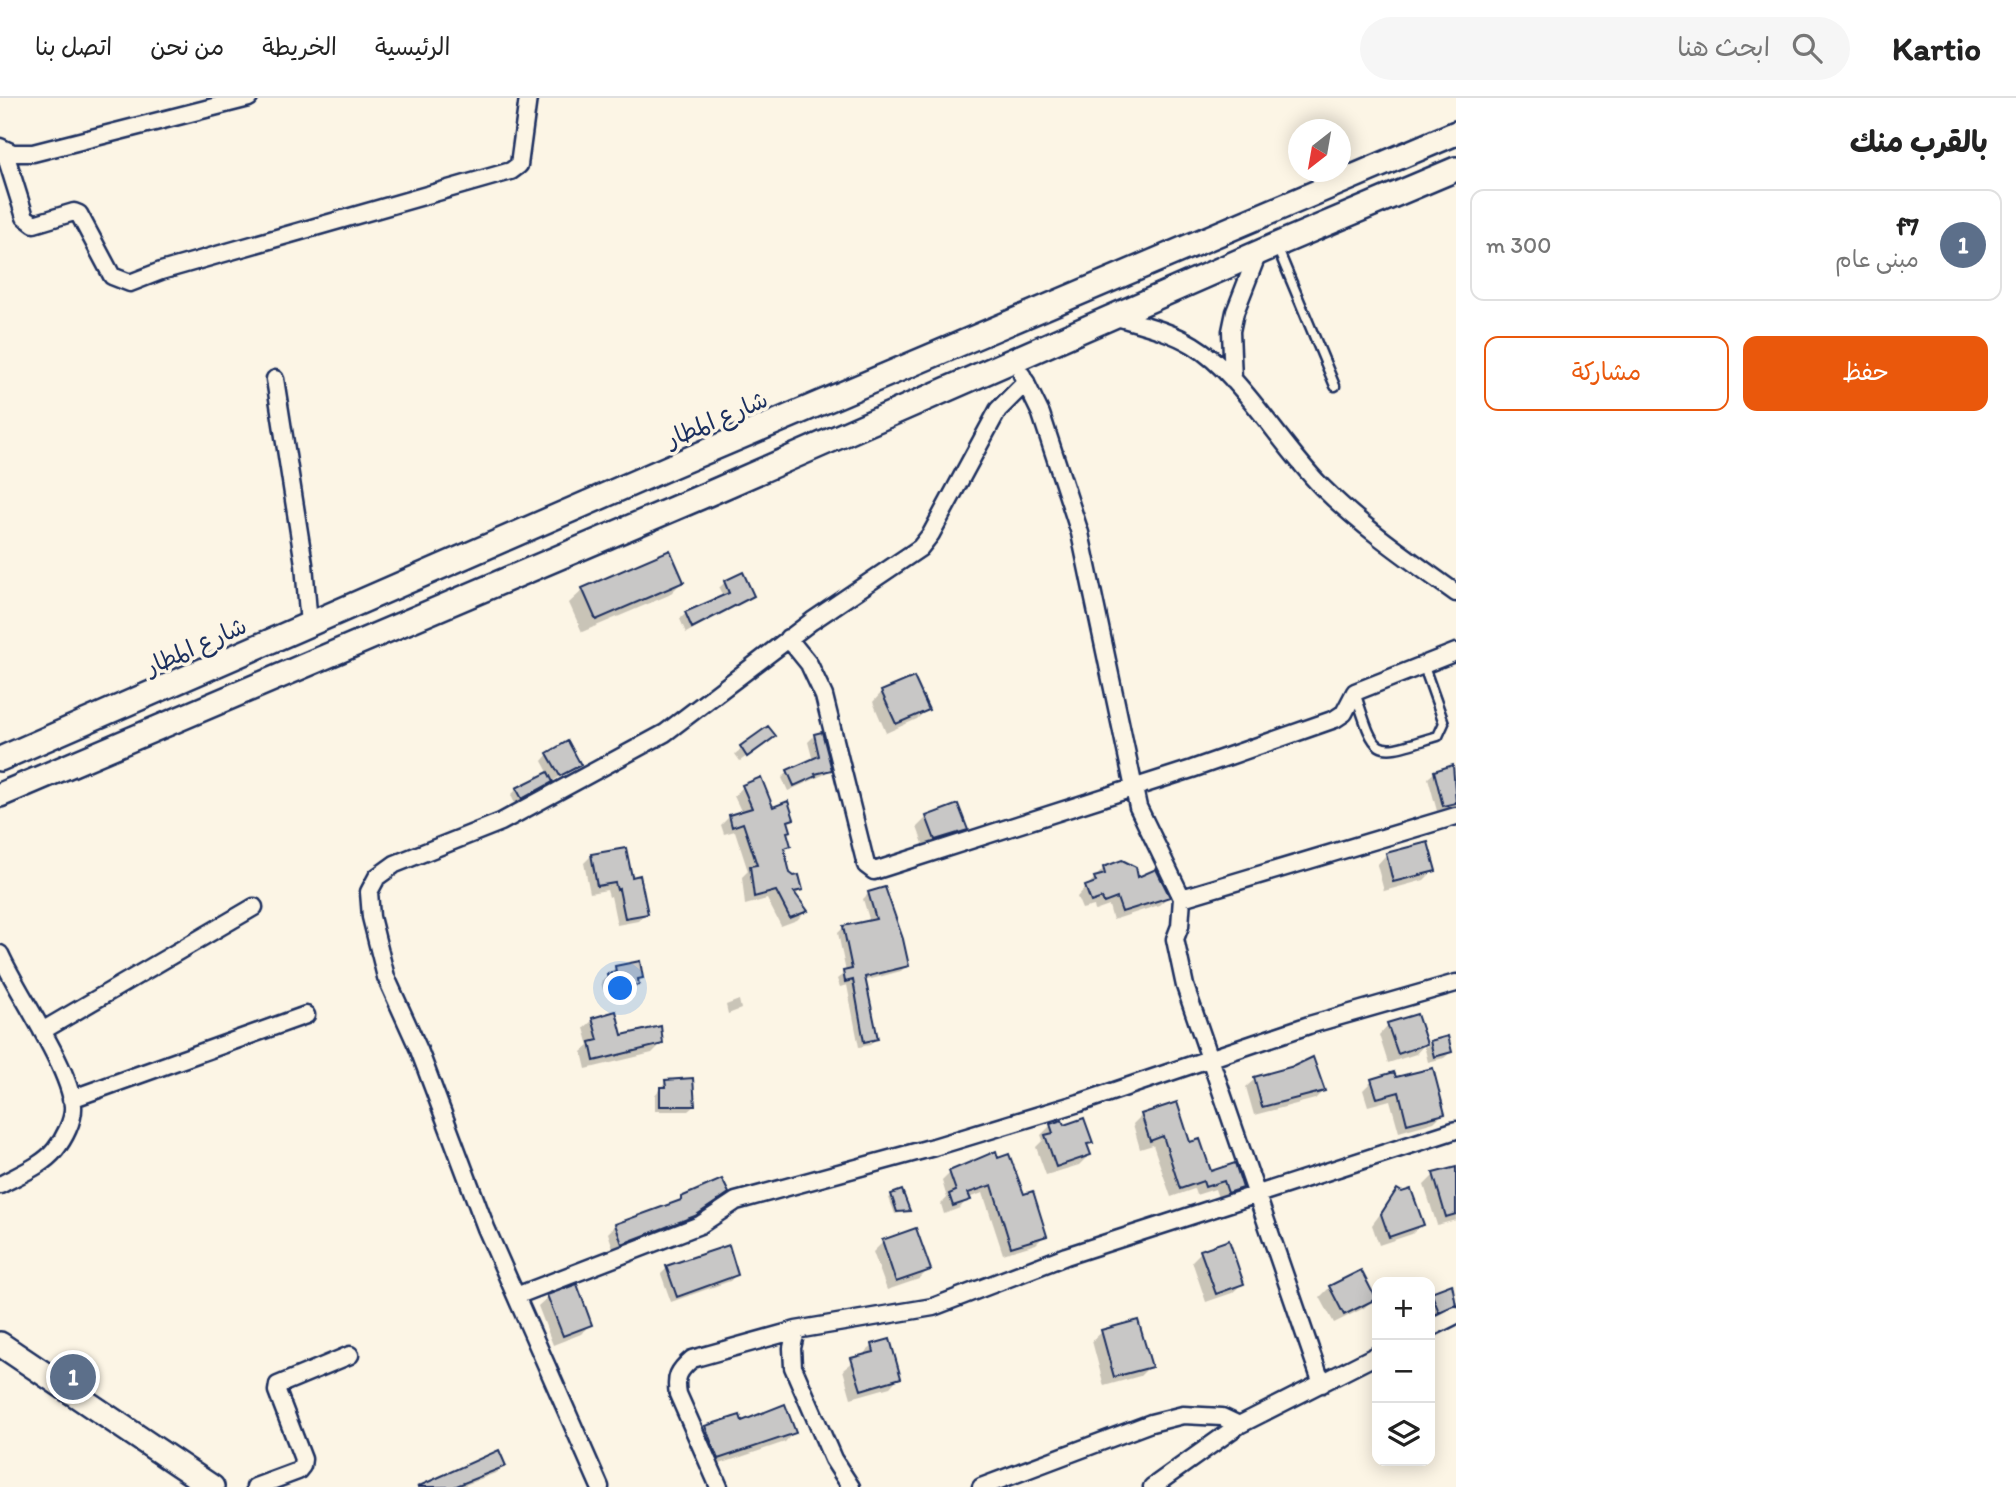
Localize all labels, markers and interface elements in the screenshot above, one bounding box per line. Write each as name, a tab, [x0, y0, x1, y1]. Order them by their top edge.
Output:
search box	[1360, 17, 1850, 80]
icon: search	[1788, 29, 1826, 67]
text: Kartio	[1892, 29, 1981, 68]
text: ابحث هنا	[1677, 31, 1770, 63]
text: اتصل بنا	[35, 32, 112, 61]
text: من نحن	[150, 32, 224, 61]
text: الخريطة	[262, 32, 337, 61]
text: الرئيسية	[375, 32, 450, 61]
north arrow	[1288, 119, 1351, 182]
text: بالقرب منك	[1850, 123, 1988, 160]
text: f7	[1896, 210, 1919, 242]
text: 300 m	[1486, 231, 1551, 259]
text: 1	[1958, 231, 1968, 259]
text: مبنى عام	[1835, 245, 1919, 273]
button: مشاركة	[1484, 336, 1729, 411]
button: حفظ	[1743, 336, 1988, 411]
street label: شارع المطار	[660, 384, 773, 456]
street label: شارع المطار	[139, 610, 252, 684]
your location	[603, 971, 637, 1005]
map controls	[1372, 1277, 1435, 1466]
button: +	[1372, 1277, 1435, 1340]
button: −	[1372, 1340, 1435, 1403]
pin: 1	[50, 1351, 96, 1403]
button: layers	[1372, 1403, 1435, 1466]

